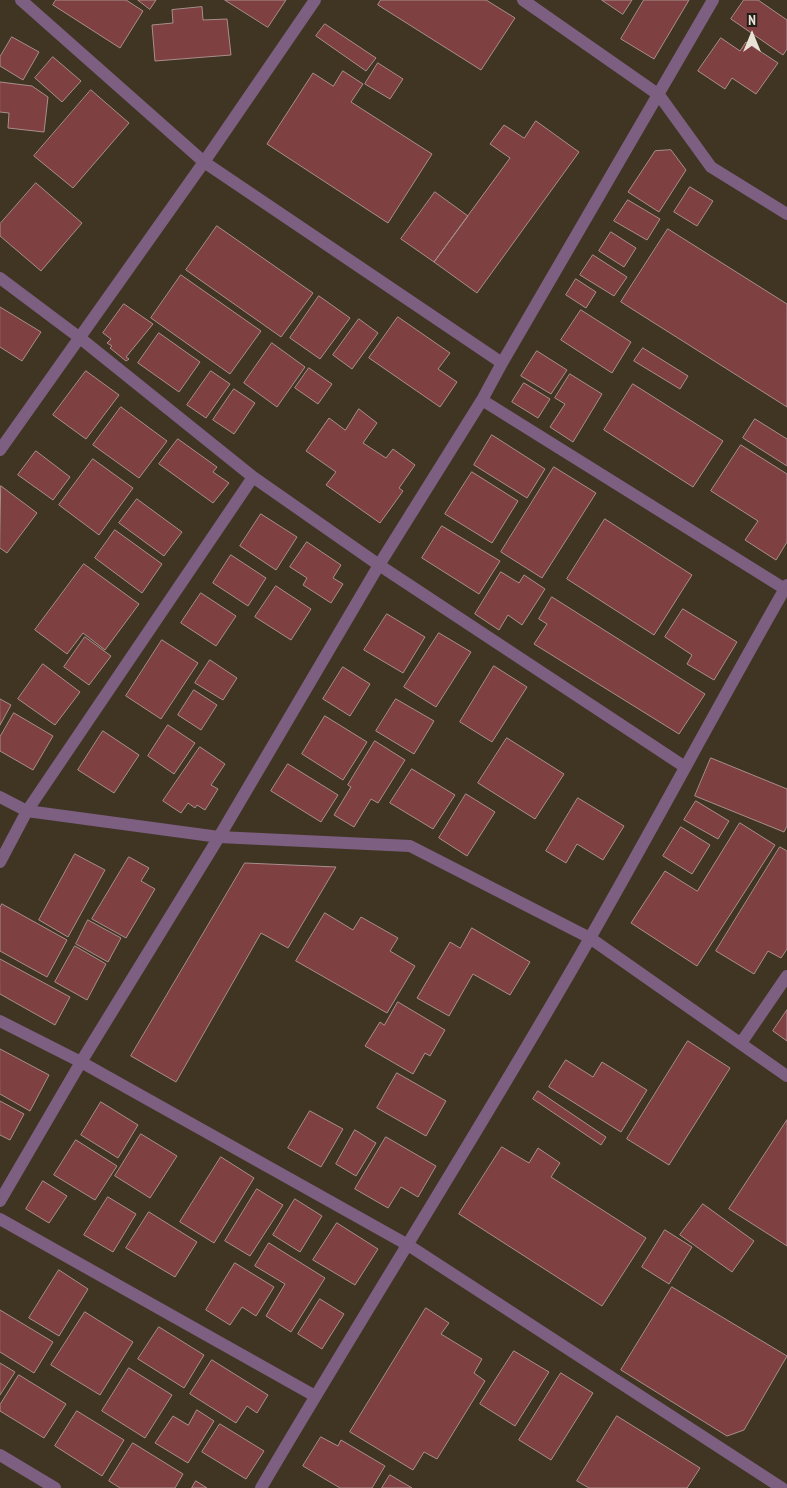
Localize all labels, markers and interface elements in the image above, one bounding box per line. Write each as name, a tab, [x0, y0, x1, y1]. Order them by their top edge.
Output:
north arrow	[727, 10, 777, 60]
text: N	[748, 11, 756, 29]

